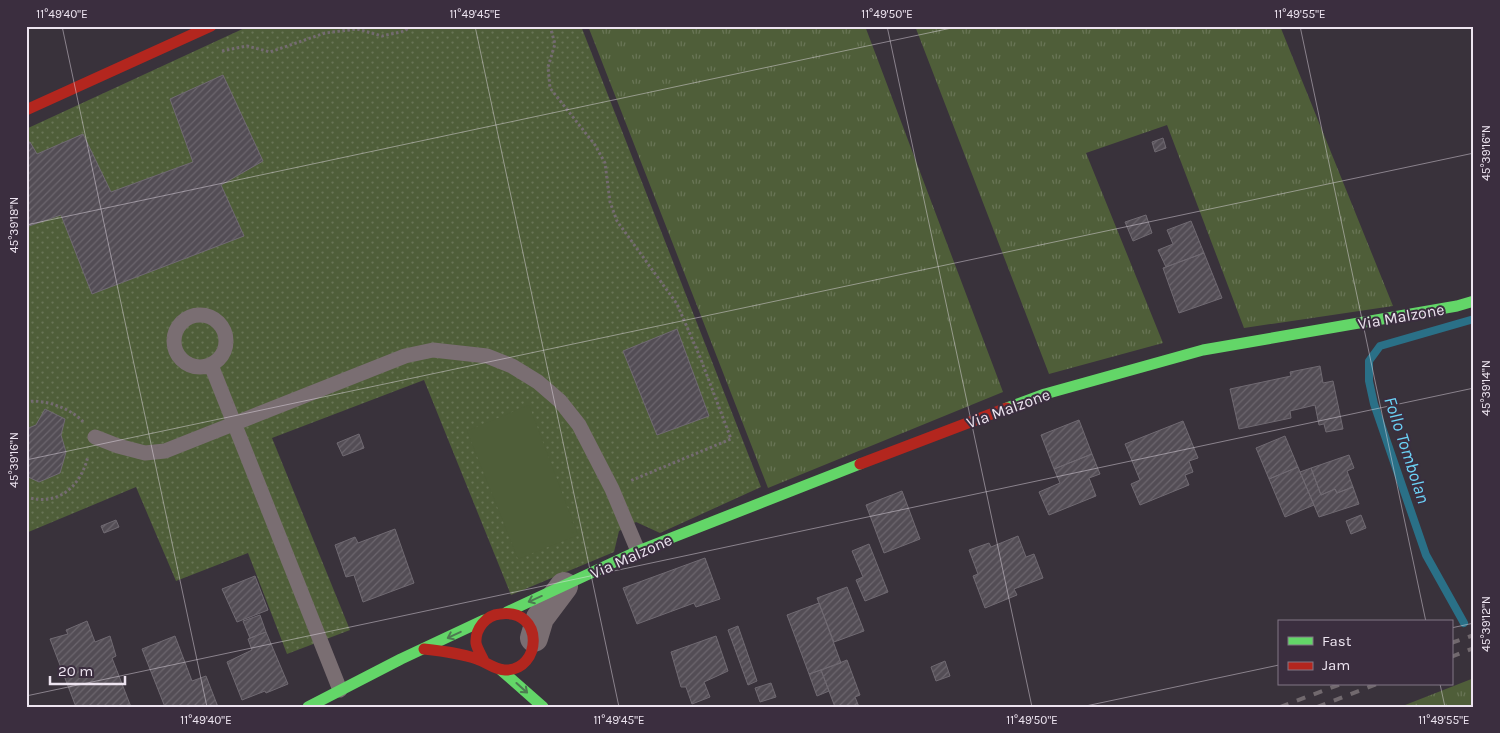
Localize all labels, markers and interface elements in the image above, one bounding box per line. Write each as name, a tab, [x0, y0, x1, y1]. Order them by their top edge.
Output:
text: 11°49'40"E	[36, 7, 88, 21]
text: 11°49'45"E	[449, 7, 501, 21]
text: 11°49'50"E	[861, 7, 913, 21]
text: 11°49'55"E	[1274, 7, 1326, 21]
text: 45°39'16"N	[1479, 125, 1493, 181]
text: 45°39'18"N	[7, 197, 21, 253]
street label: Via Malzone	[1356, 300, 1446, 333]
text: 45°39'14"N	[1479, 360, 1493, 416]
street label: Via Malzone	[964, 385, 1053, 432]
water label: Follo Tombolan	[1379, 394, 1435, 506]
text: 45°39'16"N	[7, 432, 21, 488]
street label: Via Malzone	[587, 530, 675, 583]
one-way arrow	[528, 595, 543, 604]
text: 45°39'12"N	[1479, 596, 1493, 652]
legend	[1278, 620, 1452, 686]
one-way arrow	[447, 630, 462, 640]
text: Fast	[1322, 632, 1352, 650]
scale bar	[50, 653, 125, 685]
text: Jam	[1322, 656, 1350, 674]
text: 20 m	[58, 662, 93, 680]
one-way arrow	[516, 683, 529, 694]
text: 11°49'40"E	[180, 713, 232, 727]
text: 11°49'45"E	[593, 713, 645, 727]
text: 11°49'50"E	[1006, 713, 1058, 727]
text: 11°49'55"E	[1418, 713, 1470, 727]

